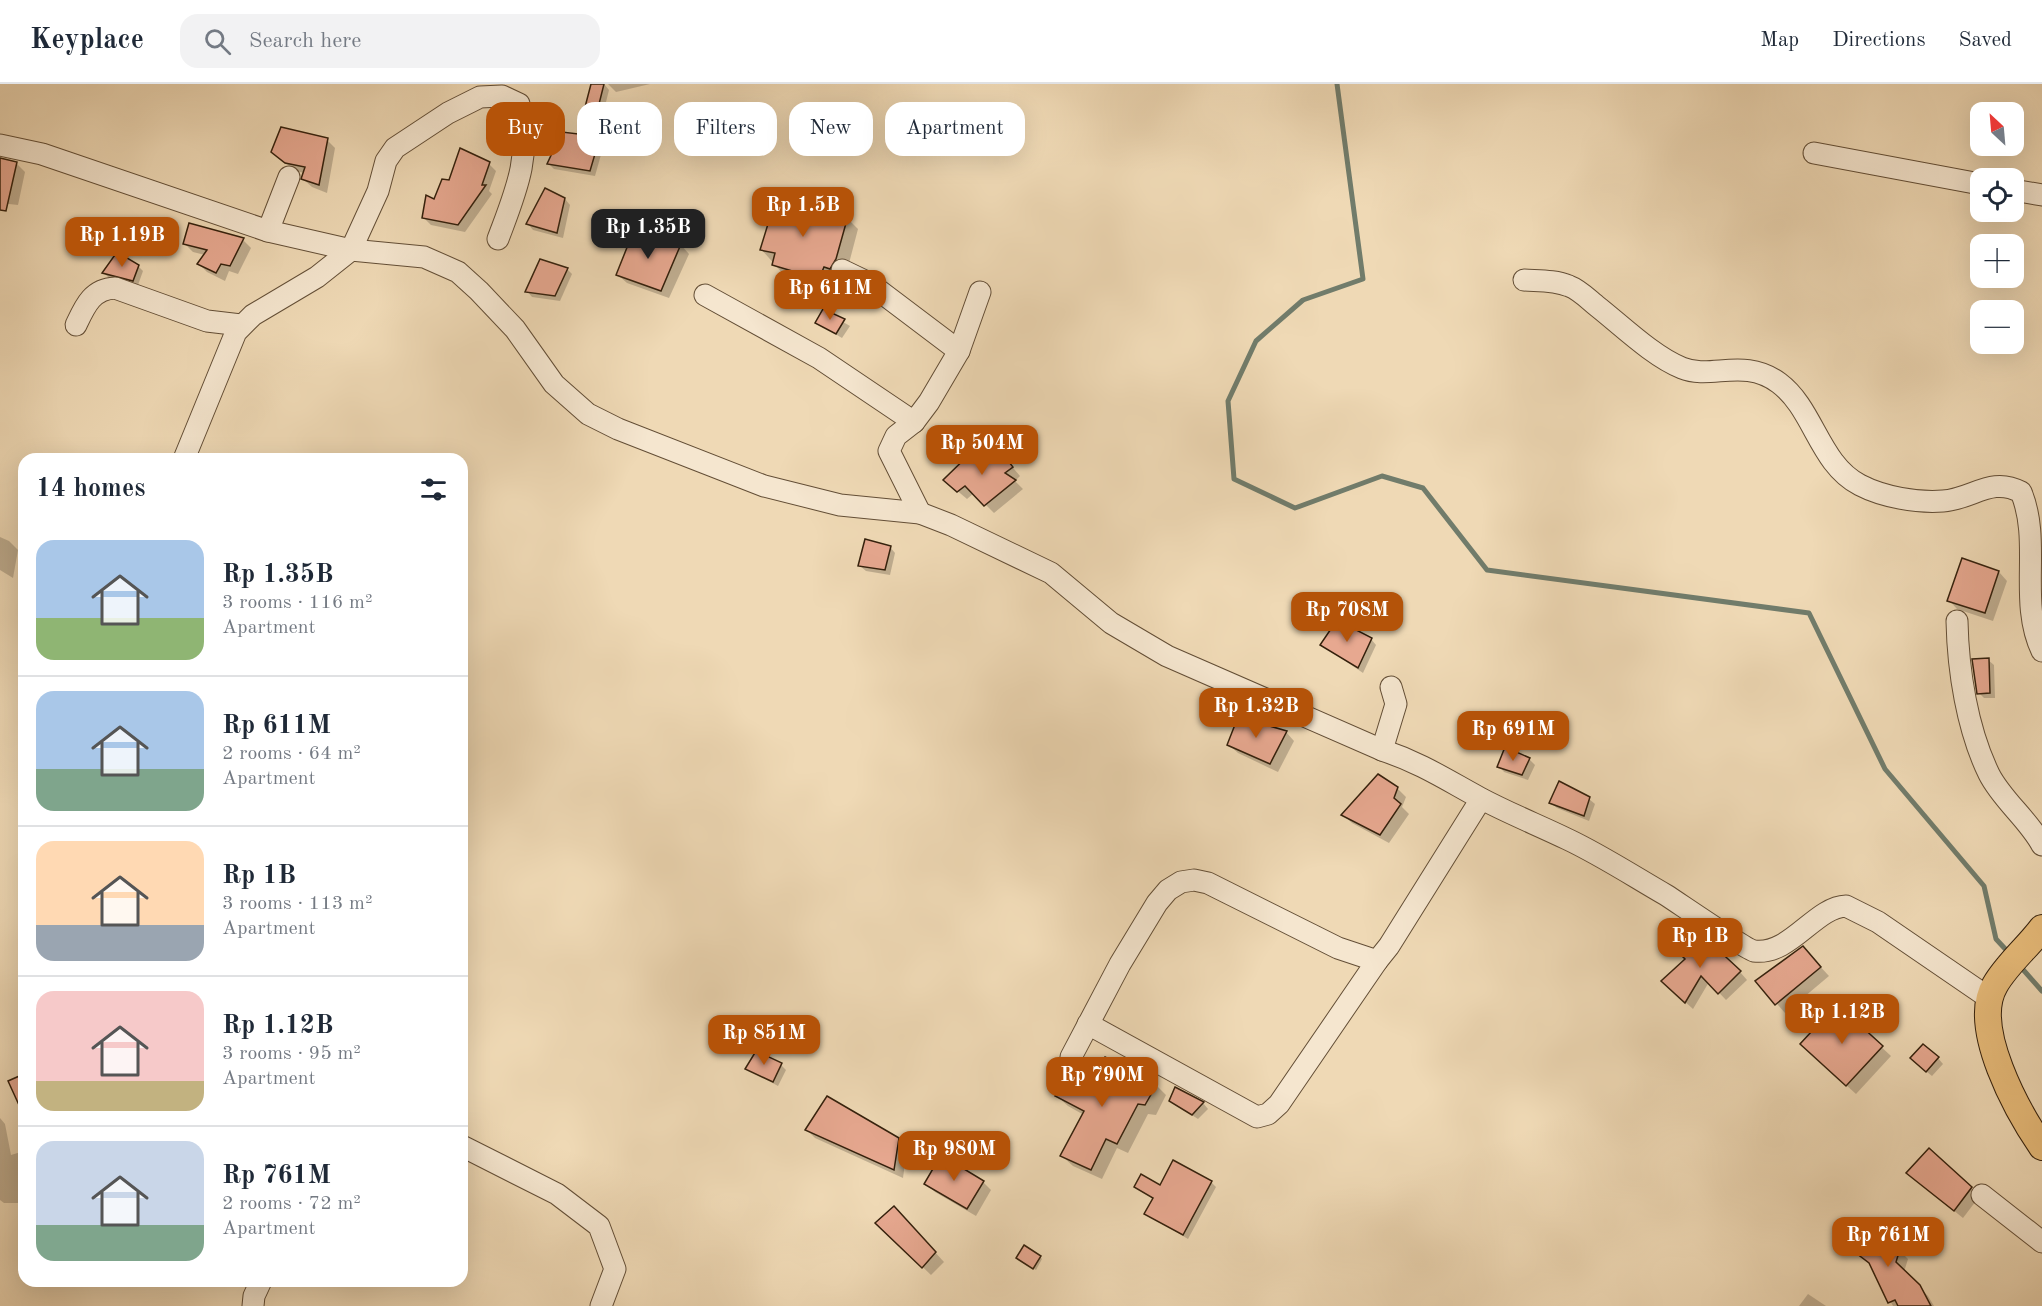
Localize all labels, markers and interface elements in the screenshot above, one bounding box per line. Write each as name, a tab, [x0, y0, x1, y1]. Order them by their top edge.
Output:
search box	[180, 14, 600, 68]
icon: search	[201, 25, 234, 58]
text: Keyplace	[30, 27, 144, 55]
text: Search here	[249, 30, 361, 52]
text: Map	[1760, 30, 1799, 51]
text: Directions	[1832, 30, 1926, 51]
text: Saved	[1959, 30, 2012, 51]
chip: Buy	[486, 102, 565, 156]
chip: Rent	[577, 102, 662, 156]
chip: Filters	[674, 102, 777, 156]
chip: New	[789, 102, 873, 156]
chip: Apartment	[885, 102, 1025, 156]
north arrow	[1970, 102, 2024, 156]
map controls	[1970, 102, 2024, 354]
button: locate	[1970, 168, 2024, 222]
pin: Rp 1.5B	[748, 187, 858, 238]
text: Rp 1.5B	[766, 196, 840, 216]
pin: Rp 1.35B	[586, 209, 710, 260]
pin: Rp 1.19B	[60, 217, 184, 268]
text: Rp 1.35B	[605, 218, 691, 238]
text: Rp 1.19B	[79, 226, 165, 246]
button: +	[1970, 234, 2024, 288]
pin: Rp 611M	[775, 270, 885, 321]
text: Rp 611M	[788, 279, 872, 299]
button: −	[1970, 300, 2024, 354]
pin: Rp 504M	[927, 425, 1037, 476]
text: Rp 504M	[940, 434, 1024, 454]
icon: filters	[417, 473, 450, 506]
text: 14 homes	[36, 476, 145, 502]
text: Rp 1.35B	[222, 562, 333, 588]
icon: home	[84, 564, 156, 636]
pin: Rp 708M	[1292, 592, 1402, 643]
text: 3 rooms · 116 m²	[222, 593, 372, 613]
text: Rp 708M	[1305, 601, 1389, 621]
text: Apartment	[222, 618, 316, 638]
pin: Rp 1.32B	[1194, 688, 1318, 739]
text: Rp 1.32B	[1213, 697, 1299, 717]
pin: Rp 691M	[1458, 711, 1568, 762]
text: Rp 611M	[222, 713, 331, 739]
icon: home	[84, 715, 156, 787]
text: Rp 691M	[1471, 720, 1555, 740]
text: 2 rooms · 64 m²	[222, 744, 361, 764]
text: Apartment	[222, 769, 316, 789]
text: Rp 1B	[222, 863, 296, 889]
icon: home	[84, 865, 156, 937]
text: 3 rooms · 113 m²	[222, 894, 372, 914]
pin: Rp 1B	[1658, 918, 1742, 969]
text: Apartment	[222, 919, 316, 939]
text: Rp 1B	[1672, 927, 1728, 947]
pin: Rp 1.12B	[1780, 994, 1904, 1045]
text: Rp 1.12B	[1799, 1003, 1885, 1023]
text: Rp 1.12B	[222, 1013, 333, 1039]
icon: home	[84, 1015, 156, 1087]
pin: Rp 851M	[709, 1015, 819, 1066]
text: Rp 851M	[722, 1024, 806, 1044]
text: 3 rooms · 95 m²	[222, 1044, 361, 1064]
pin: Rp 790M	[1047, 1057, 1157, 1108]
text: Rp 790M	[1060, 1066, 1144, 1086]
text: Apartment	[222, 1069, 316, 1089]
pin: Rp 980M	[899, 1131, 1009, 1182]
text: Rp 980M	[912, 1140, 996, 1160]
text: Rp 761M	[222, 1163, 331, 1189]
icon: home	[84, 1165, 156, 1237]
text: 2 rooms · 72 m²	[222, 1194, 361, 1214]
pin: Rp 761M	[1833, 1217, 1943, 1268]
text: Apartment	[222, 1219, 316, 1239]
text: Rp 761M	[1846, 1226, 1930, 1246]

